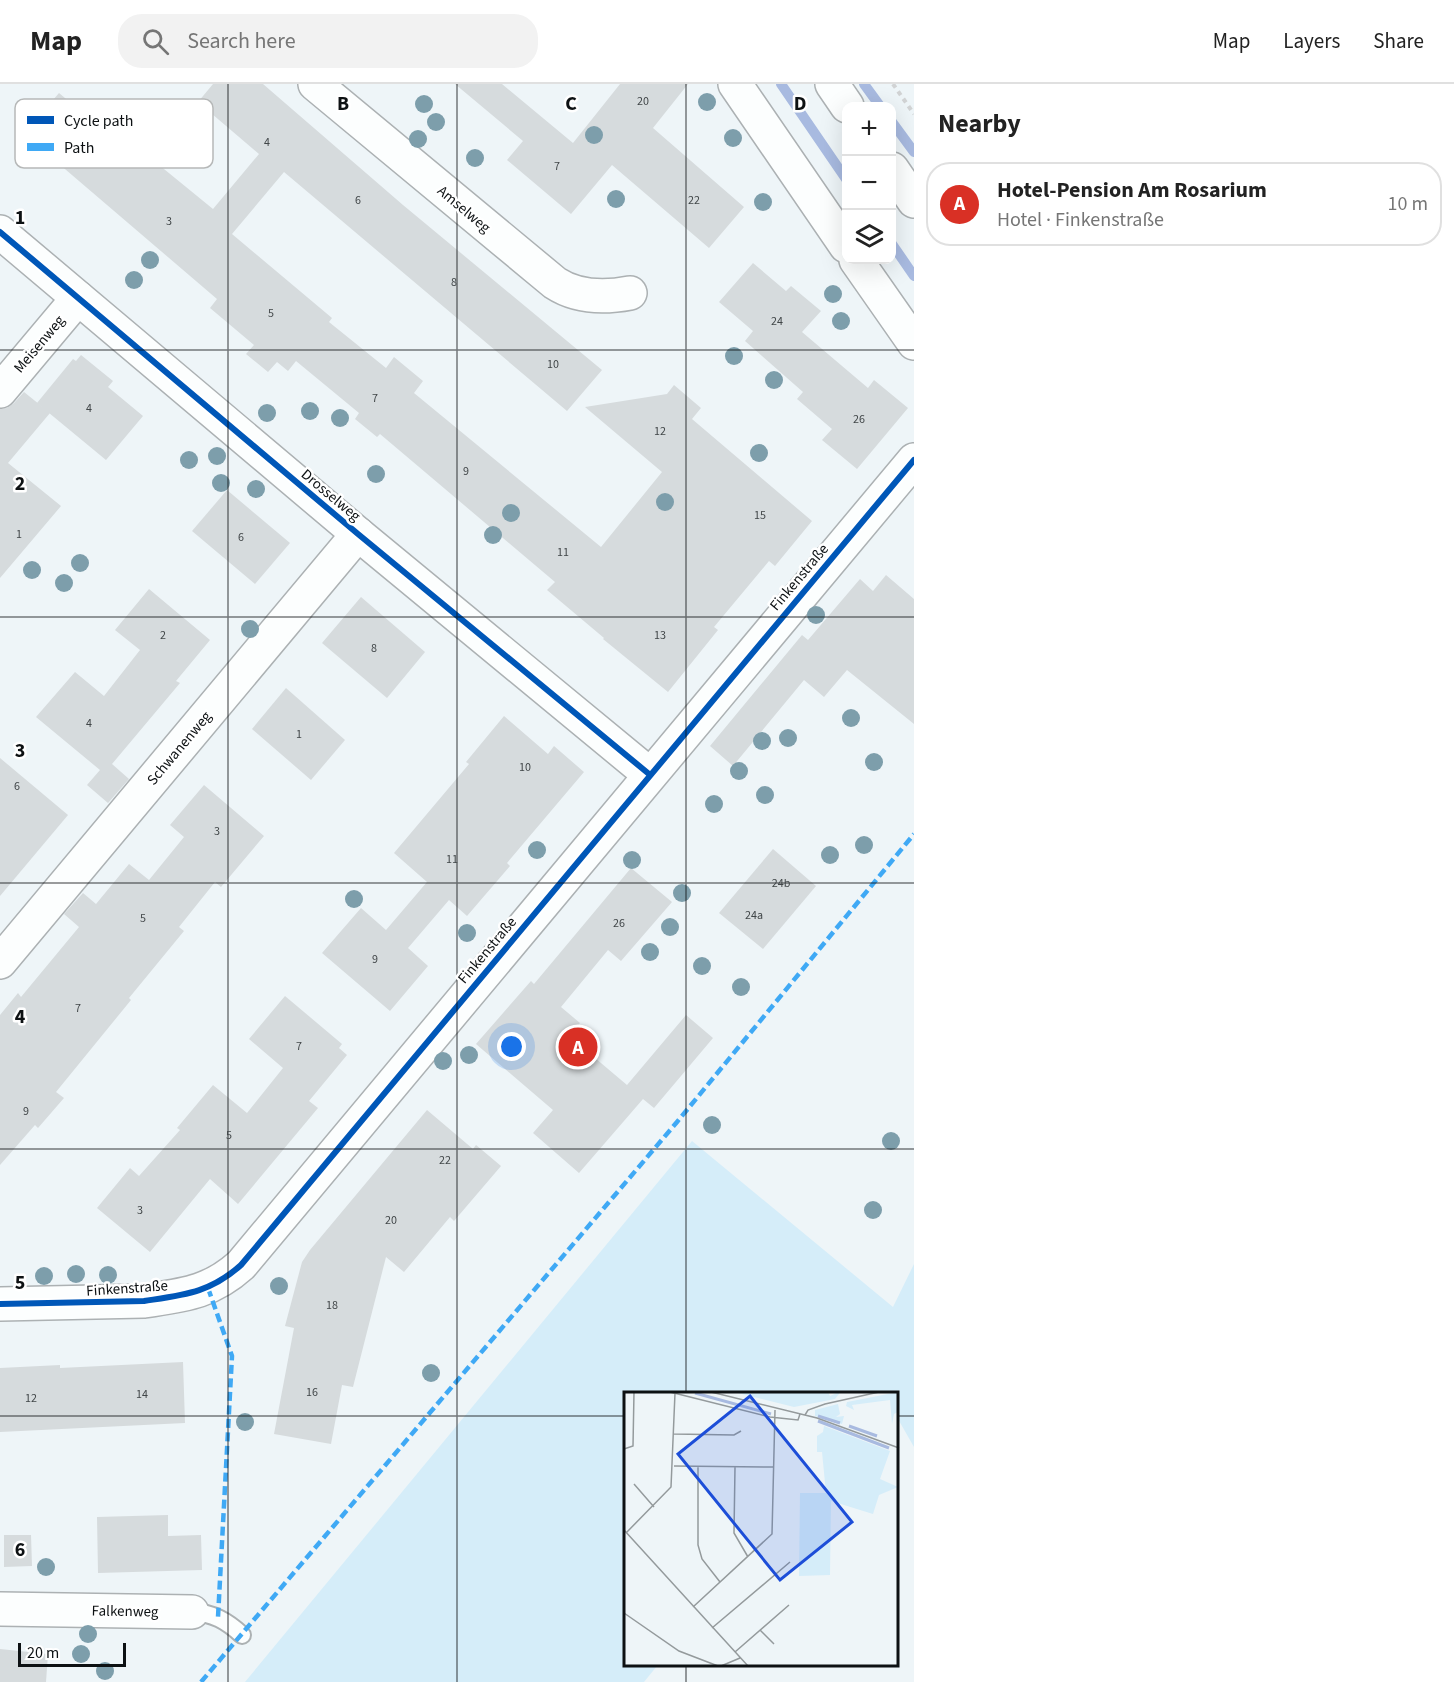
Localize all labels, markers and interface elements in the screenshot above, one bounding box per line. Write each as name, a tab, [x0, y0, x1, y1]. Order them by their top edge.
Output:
search box	[118, 14, 538, 68]
text: Map	[30, 21, 82, 61]
icon: search	[139, 25, 172, 58]
text: Search here	[187, 25, 296, 57]
text: Map	[1213, 26, 1250, 56]
text: Layers	[1283, 26, 1340, 56]
text: Share	[1373, 26, 1424, 56]
text: B	[337, 90, 349, 118]
text: C	[565, 90, 577, 118]
text: D	[794, 90, 806, 118]
house number: 20	[637, 93, 649, 110]
legend	[15, 99, 213, 168]
map controls	[842, 102, 896, 264]
button: +	[842, 102, 896, 156]
text: Nearby	[938, 105, 1021, 142]
text: Cycle path	[64, 110, 133, 132]
house number: 4	[264, 134, 270, 151]
text: Path	[64, 137, 94, 159]
button: −	[842, 156, 896, 210]
house number: 7	[554, 158, 560, 175]
text: Hotel-Pension Am Rosarium	[997, 174, 1267, 206]
street label: Amselweg	[433, 181, 495, 238]
text: A	[954, 190, 965, 218]
text: 10 m	[1388, 190, 1428, 218]
house number: 6	[355, 192, 361, 209]
house number: 22	[688, 192, 700, 209]
text: 1	[15, 204, 25, 232]
text: Hotel · Finkenstraße	[997, 206, 1164, 234]
button: layers	[842, 210, 896, 264]
house number: 3	[166, 213, 172, 230]
house number: 8	[451, 274, 457, 291]
house number: 5	[268, 305, 274, 322]
street label: Meisenweg	[9, 311, 70, 378]
house number: 24	[771, 313, 783, 330]
house number: 10	[547, 356, 559, 373]
house number: 7	[372, 390, 378, 407]
house number: 4	[86, 400, 92, 417]
house number: 26	[853, 411, 865, 428]
house number: 12	[654, 423, 666, 440]
house number: 9	[463, 463, 469, 480]
street label: Drosselweg	[296, 464, 365, 527]
text: 2	[15, 470, 25, 498]
house number: 15	[754, 507, 766, 524]
house number: 1	[16, 526, 22, 543]
house number: 6	[238, 529, 244, 546]
street label: Finkenstraße	[765, 539, 834, 615]
house number: 11	[557, 544, 569, 561]
house number: 2	[160, 627, 166, 644]
house number: 13	[654, 627, 666, 644]
house number: 8	[371, 640, 377, 657]
street label: Schwanenweg	[142, 707, 217, 790]
house number: 4	[86, 715, 92, 732]
house number: 1	[296, 726, 302, 743]
text: 3	[15, 737, 25, 765]
house number: 10	[519, 759, 531, 776]
house number: 6	[14, 778, 20, 795]
house number: 3	[214, 823, 220, 840]
house number: 11	[446, 851, 458, 868]
house number: 24b	[772, 875, 791, 892]
house number: 24a	[745, 907, 763, 924]
house number: 5	[140, 910, 146, 927]
street label: Finkenstraße	[453, 912, 522, 988]
house number: 26	[613, 915, 625, 932]
house number: 9	[372, 951, 378, 968]
house number: 7	[75, 1000, 81, 1017]
text: 4	[15, 1003, 26, 1031]
pin: A	[558, 1024, 598, 1070]
your location	[497, 1032, 526, 1061]
house number: 7	[296, 1038, 302, 1055]
house number: 9	[23, 1103, 29, 1120]
house number: 5	[226, 1127, 232, 1144]
house number: 22	[439, 1152, 451, 1169]
house number: 3	[137, 1202, 143, 1219]
house number: 20	[385, 1212, 397, 1229]
text: 5	[15, 1269, 25, 1297]
street label: Finkenstraße	[86, 1275, 168, 1302]
house number: 18	[326, 1297, 338, 1314]
house number: 16	[306, 1384, 318, 1401]
house number: 14	[136, 1386, 148, 1403]
house number: 12	[25, 1390, 37, 1407]
inset map	[624, 1392, 899, 1667]
text: 6	[15, 1536, 25, 1564]
street label: Falkenweg	[91, 1600, 159, 1623]
scale bar	[18, 1640, 126, 1668]
text: 20 m	[27, 1642, 59, 1664]

